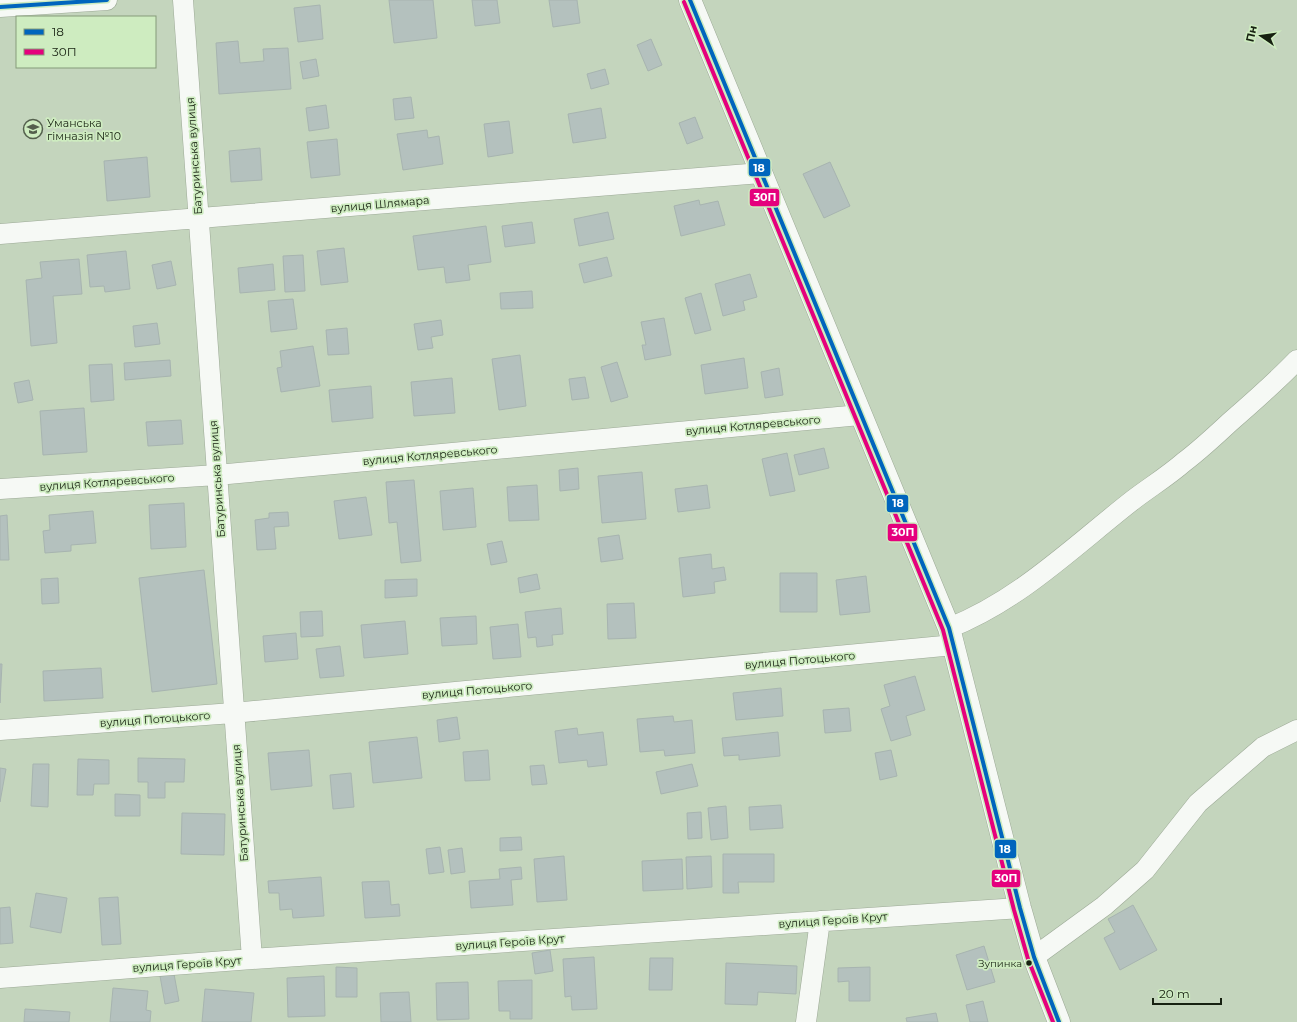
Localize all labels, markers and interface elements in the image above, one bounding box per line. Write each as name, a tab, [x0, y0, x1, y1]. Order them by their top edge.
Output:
legend	[16, 16, 156, 68]
north arrow	[1241, 16, 1281, 56]
text: 18	[52, 24, 64, 39]
text: Пн	[1243, 24, 1260, 43]
text: 30П	[52, 44, 77, 59]
street label: Батуринська вулиця	[183, 97, 205, 215]
place label: Уманська гімназія №10	[47, 116, 121, 143]
school or university icon: Уманська гімназія №10	[22, 118, 44, 140]
line badge: 18	[748, 158, 771, 177]
text: 18	[753, 161, 765, 175]
line badge: 30П	[749, 188, 780, 207]
text: 30П	[753, 190, 776, 204]
street label: вулиця Шлямара	[330, 193, 430, 215]
street label: вулиця Котляревського	[685, 412, 821, 438]
street label: Батуринська вулиця	[206, 420, 228, 538]
street label: вулиця Котляревського	[362, 442, 498, 468]
street label: вулиця Котляревського	[39, 470, 175, 494]
line badge: 18	[886, 494, 909, 513]
text: 18	[892, 496, 904, 510]
line badge: 30П	[887, 523, 918, 542]
text: 30П	[891, 525, 914, 539]
street label: вулиця Потоцького	[744, 648, 856, 672]
street label: вулиця Потоцького	[421, 678, 533, 702]
street label: вулиця Потоцького	[99, 708, 211, 730]
street label: Батуринська вулиця	[229, 744, 251, 862]
line badge: 18	[994, 839, 1017, 859]
text: 18	[999, 842, 1011, 856]
line badge: 30П	[991, 869, 1021, 888]
text: 30П	[994, 871, 1017, 885]
street label: вулиця Героїв Крут	[778, 909, 889, 931]
street label: вулиця Героїв Крут	[455, 931, 566, 953]
street label: вулиця Героїв Крут	[132, 953, 243, 975]
place label: Зупинка	[978, 957, 1022, 970]
marker: Зупинка	[1024, 958, 1034, 968]
scale bar	[1153, 980, 1221, 1006]
text: 20 m	[1159, 986, 1190, 1001]

